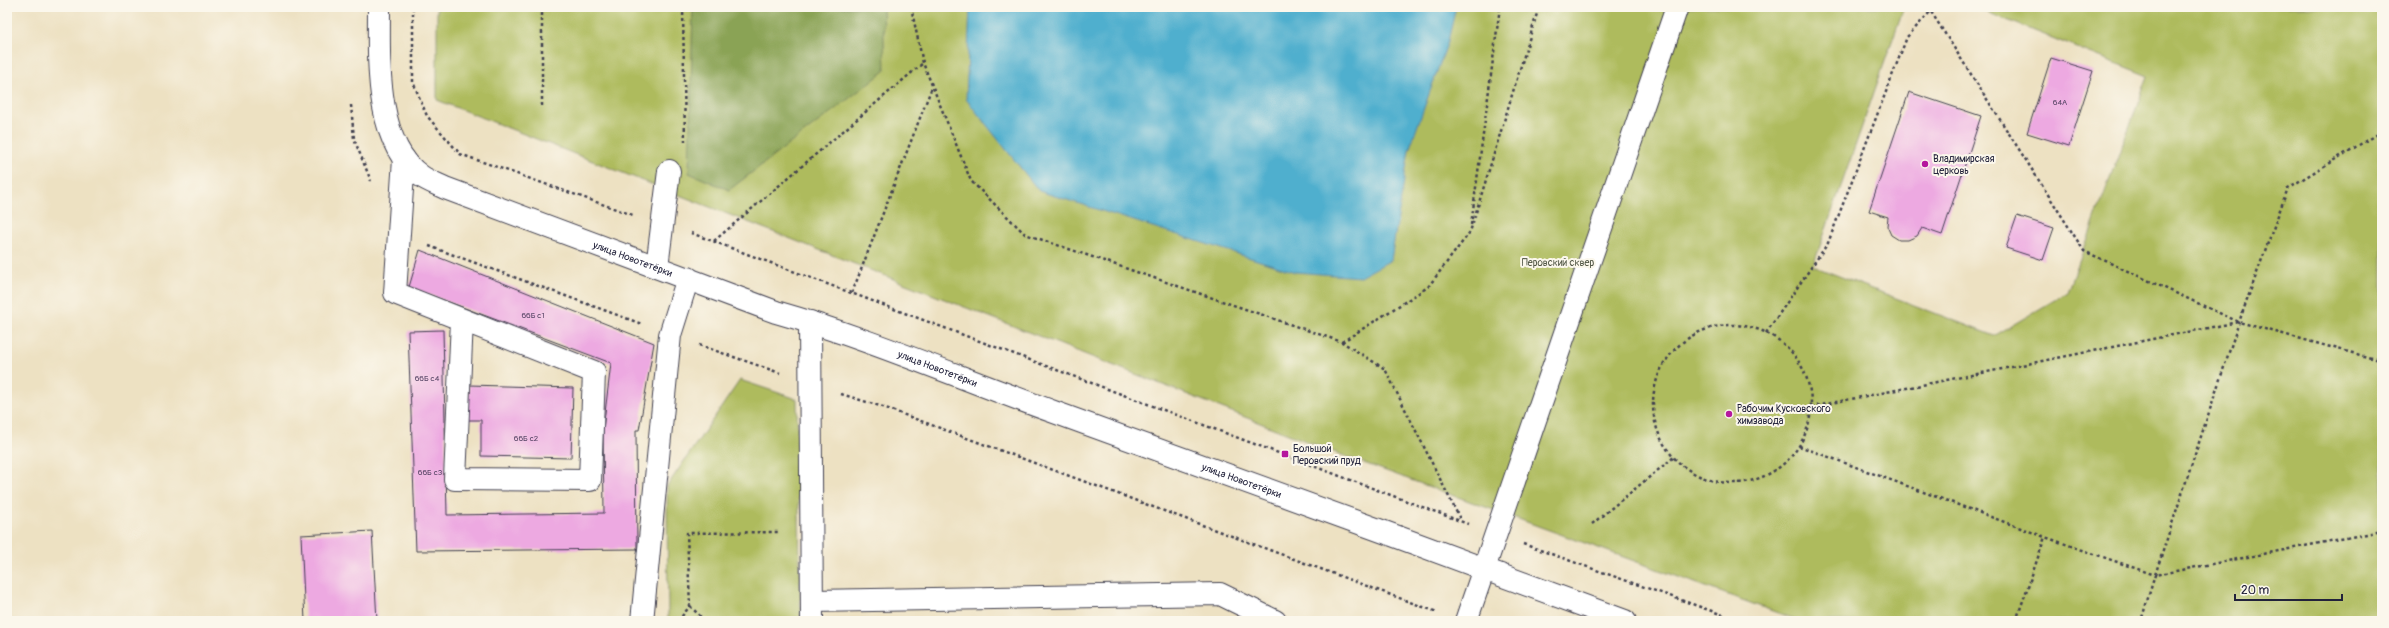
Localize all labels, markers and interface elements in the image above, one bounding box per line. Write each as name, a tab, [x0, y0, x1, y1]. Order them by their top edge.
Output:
house number: 64А	[2053, 98, 2067, 107]
place label: Владимирская церковь	[1933, 153, 1995, 177]
marker: Владимирская церковь	[1920, 159, 1930, 169]
street label: улица Новотетёрки	[590, 239, 674, 280]
park label: Перовский сквер	[1522, 257, 1594, 269]
house number: 66Б с1	[521, 311, 545, 320]
street label: улица Новотетёрки	[895, 348, 979, 390]
house number: 66Б с4	[415, 374, 440, 383]
place label: Рабочим Кусковского химзавода	[1737, 403, 1831, 427]
marker: Рабочим Кусковского химзавода	[1724, 409, 1734, 419]
house number: 66Б с2	[514, 434, 539, 443]
place label: Большой Перовский пруд	[1293, 443, 1361, 467]
marker: Большой Перовский пруд	[1280, 449, 1290, 459]
street label: улица Новотетёрки	[1199, 461, 1283, 501]
house number: 66Б с3	[418, 468, 443, 477]
scale bar	[2235, 576, 2342, 602]
text: 20 m	[2241, 583, 2270, 598]

